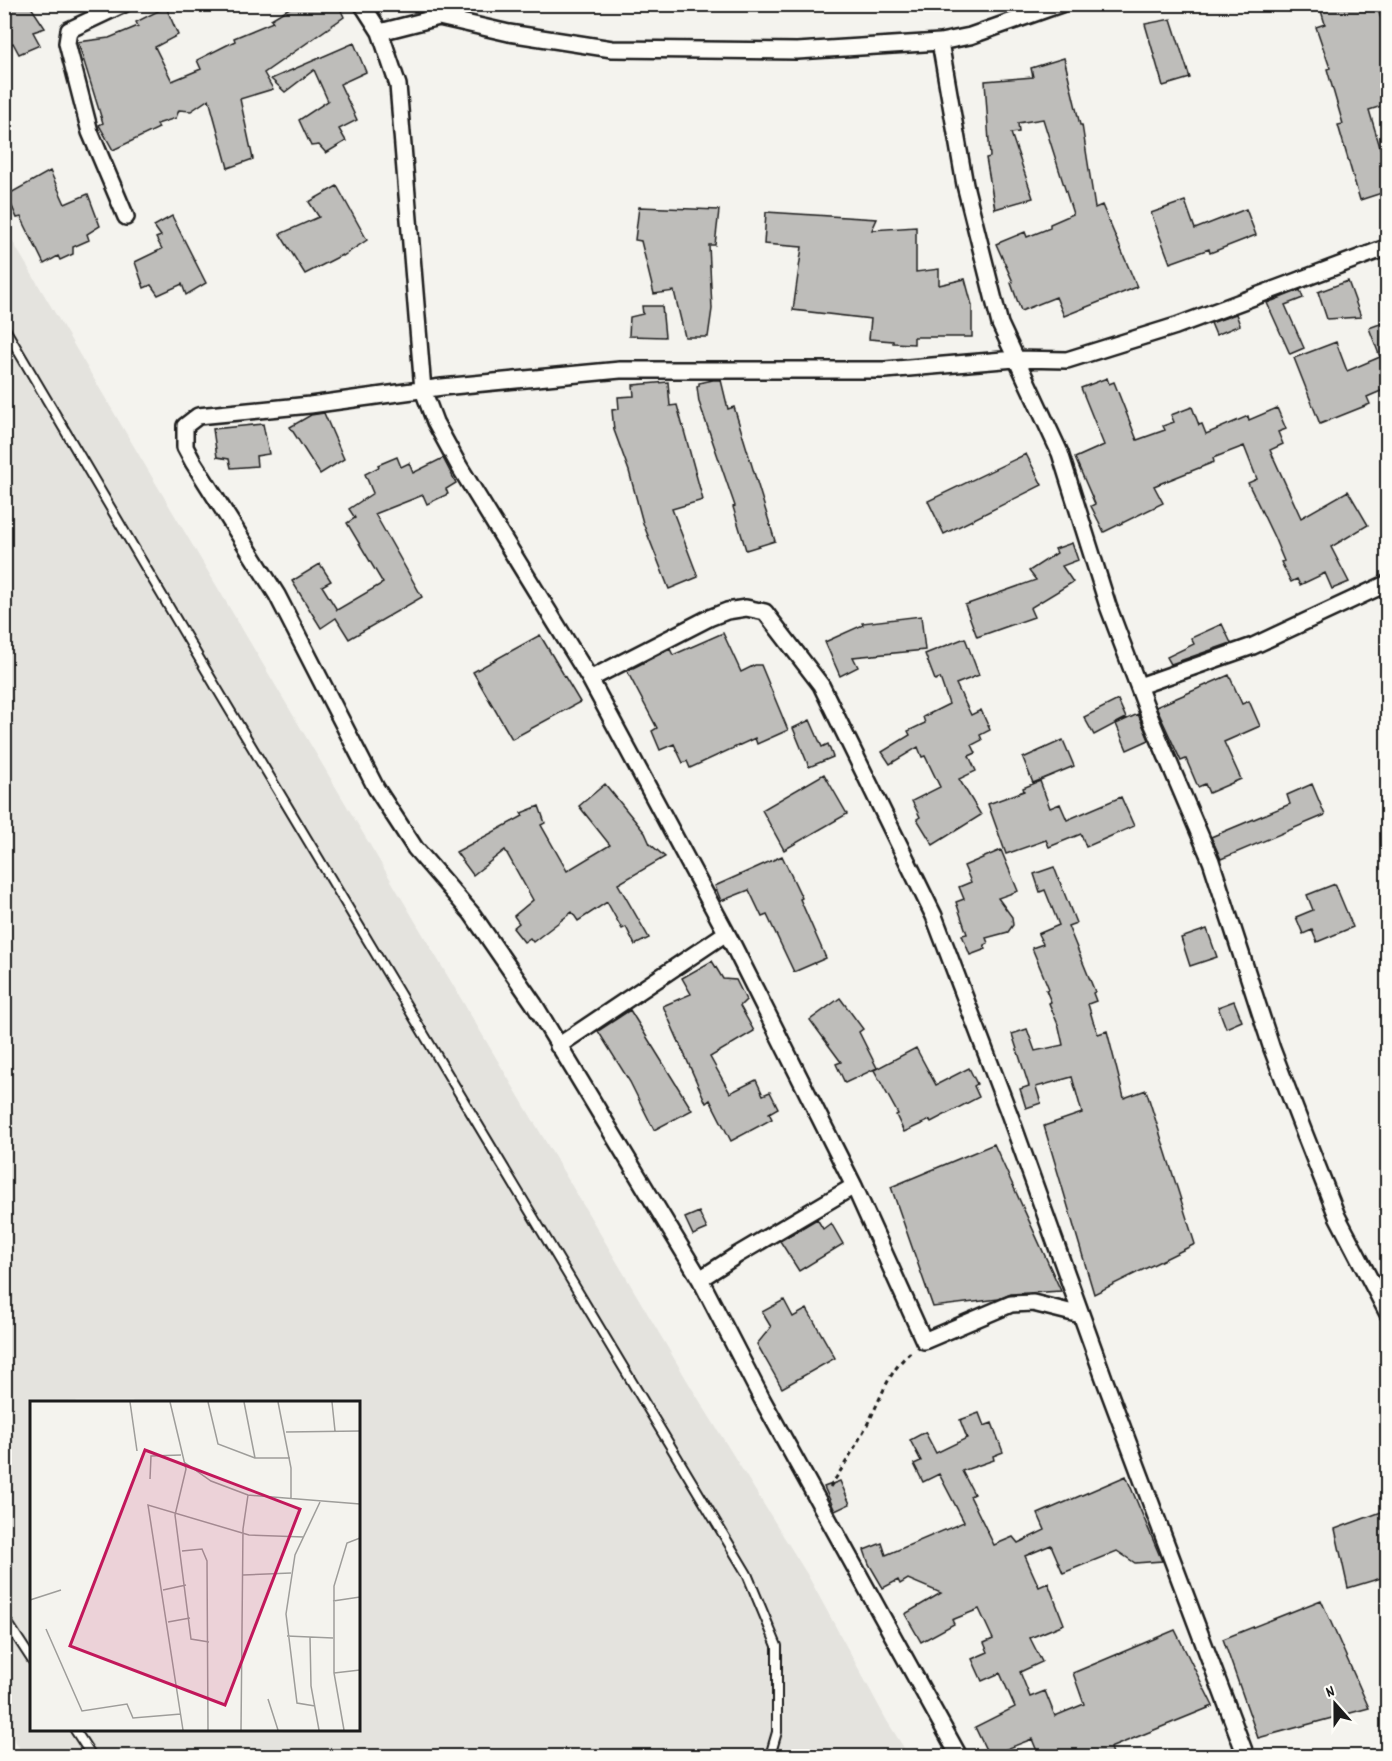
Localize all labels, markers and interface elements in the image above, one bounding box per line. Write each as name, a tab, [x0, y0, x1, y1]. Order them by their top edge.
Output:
inset map	[30, 1401, 360, 1731]
north arrow	[1305, 1674, 1365, 1734]
text: N	[1323, 1680, 1338, 1704]

